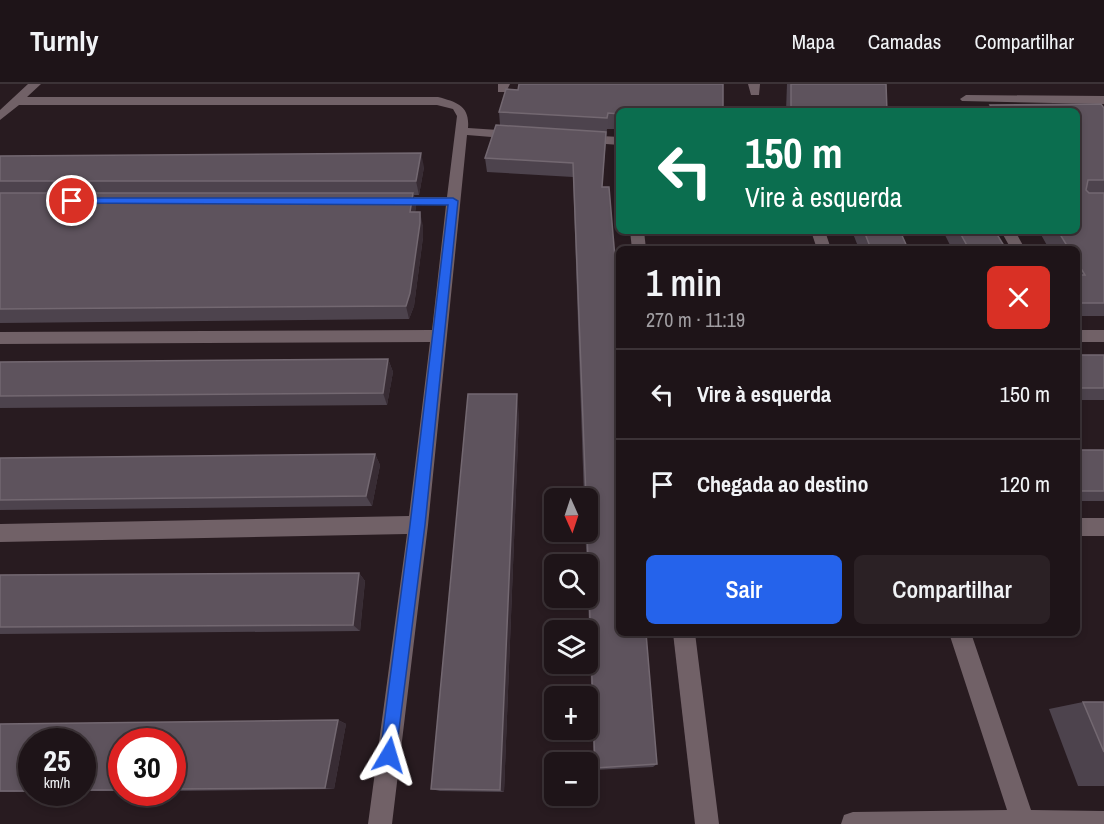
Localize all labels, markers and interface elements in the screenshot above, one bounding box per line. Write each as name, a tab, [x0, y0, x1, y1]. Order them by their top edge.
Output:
text: Turnly	[30, 22, 99, 60]
text: Mapa	[792, 27, 835, 56]
text: Camadas	[868, 27, 941, 56]
text: Compartilhar	[974, 27, 1074, 56]
text: 150 m	[745, 125, 843, 181]
icon: left	[646, 132, 724, 210]
pin	[46, 175, 97, 226]
text: Vire à esquerda	[745, 179, 902, 215]
icon: arrive	[55, 184, 88, 217]
text: 1 min	[646, 259, 722, 307]
button: close	[987, 266, 1050, 329]
text: 270 m · 11:19	[646, 306, 745, 333]
icon: left	[646, 378, 679, 411]
text: Vire à esquerda	[697, 379, 831, 409]
text: 150 m	[1000, 379, 1050, 409]
icon: arrive	[646, 468, 679, 501]
text: Chegada ao destino	[697, 469, 868, 499]
text: 120 m	[1000, 469, 1050, 499]
north arrow	[544, 488, 598, 542]
map controls	[544, 488, 598, 806]
button: search	[544, 554, 598, 608]
button: Sair	[646, 555, 842, 624]
button: Compartilhar	[854, 555, 1050, 624]
button: layers	[544, 620, 598, 674]
button: +	[544, 686, 598, 740]
position arrow	[357, 723, 421, 787]
speed limit sign: 30	[108, 728, 186, 806]
text: 25	[43, 740, 71, 780]
button: −	[544, 752, 598, 806]
text: km/h	[44, 772, 70, 793]

